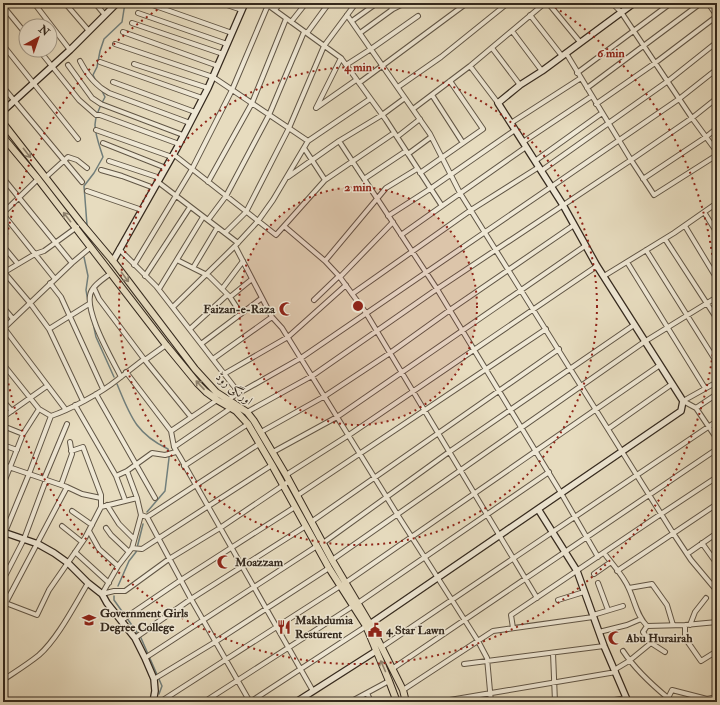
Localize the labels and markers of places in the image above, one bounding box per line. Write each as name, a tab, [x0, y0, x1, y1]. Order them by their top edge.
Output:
centre of rings	[351, 299, 365, 313]
mosque icon: Faizan-e-Raza	[278, 301, 294, 317]
place label: Faizan-e-Raza	[203, 302, 276, 317]
mosque icon: Moazzam	[216, 554, 232, 570]
place label: Moazzam	[234, 555, 284, 570]
place label: Government Girls Degree College	[100, 606, 188, 635]
school or university icon: Government Girls Degree College	[81, 612, 97, 628]
place label: Makhdumia Resturent	[294, 613, 354, 642]
restaurant icon: Makhdumia Resturent	[276, 619, 292, 635]
public building icon: 4 Star Lawn	[367, 622, 383, 638]
place label: 4 Star Lawn	[385, 623, 445, 638]
mosque icon: Abu Hurairah	[607, 630, 623, 646]
place label: Abu Hurairah	[625, 631, 693, 646]

